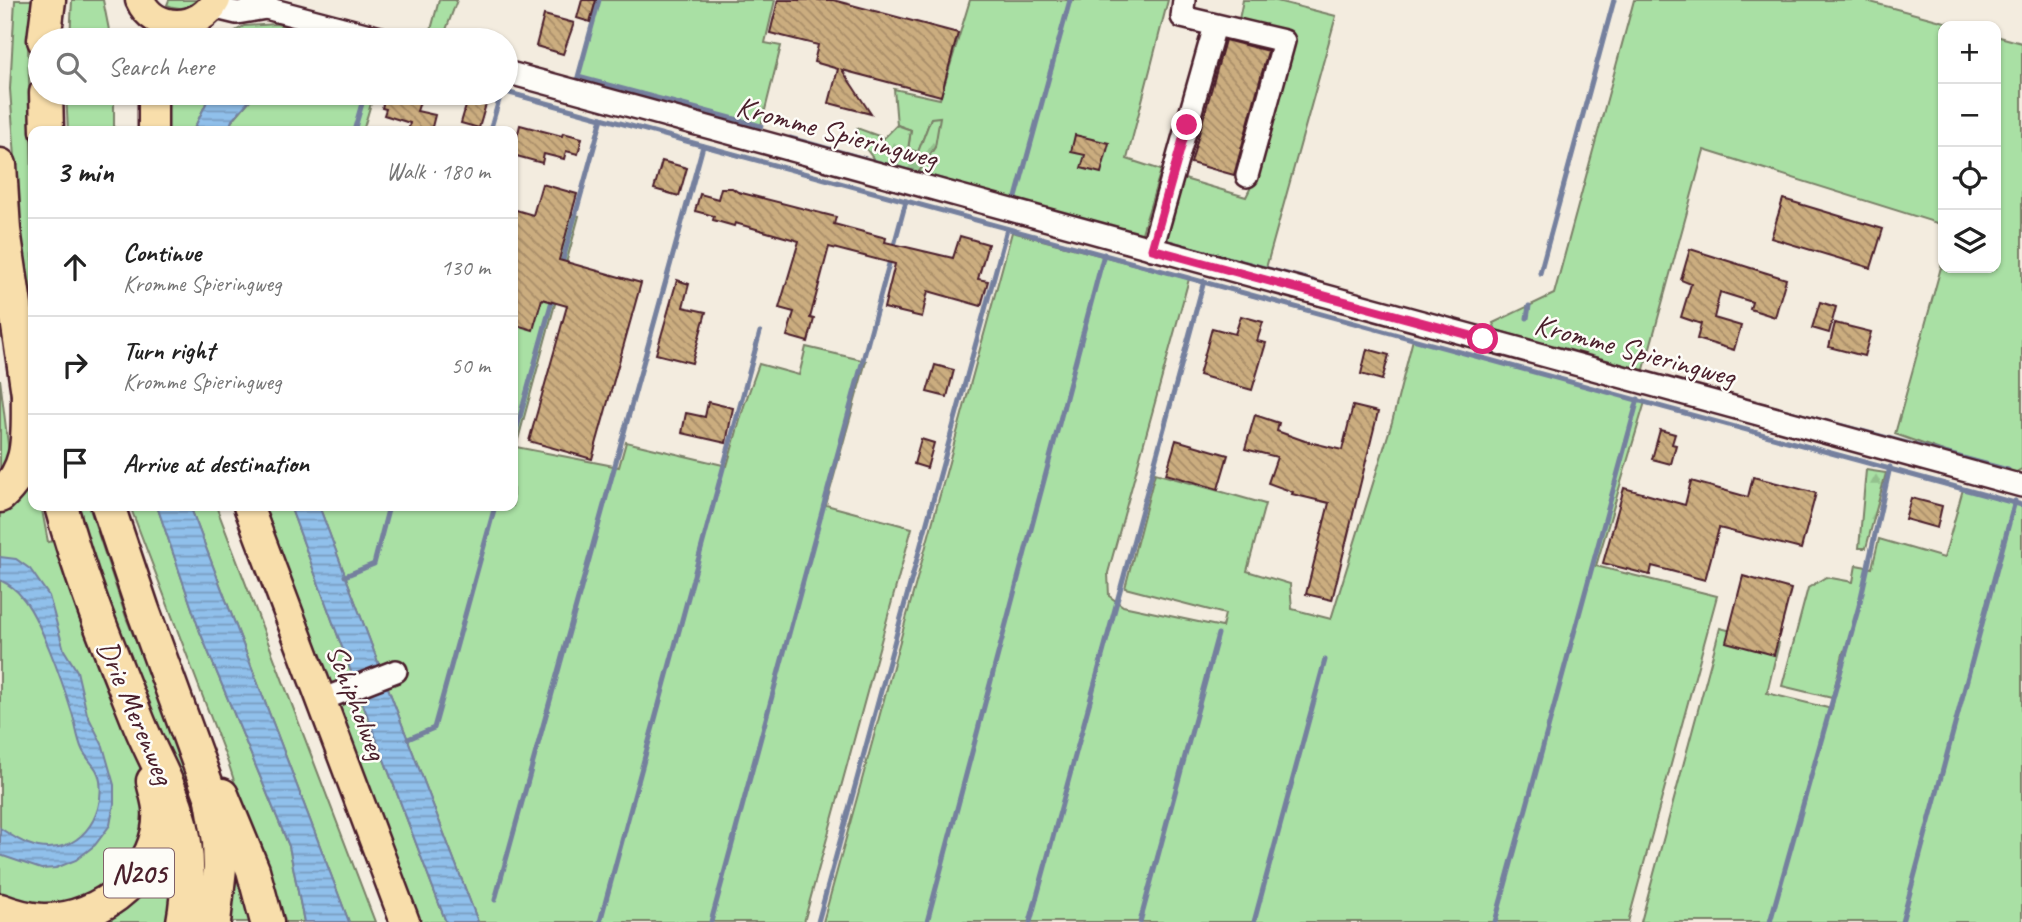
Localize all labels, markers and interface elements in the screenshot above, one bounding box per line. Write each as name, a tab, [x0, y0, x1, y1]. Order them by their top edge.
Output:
map controls	[1938, 21, 2001, 273]
button: +	[1938, 21, 2001, 84]
search box	[28, 28, 518, 105]
icon: search	[52, 48, 90, 86]
text: Search here	[108, 50, 214, 83]
button: −	[1938, 84, 2001, 147]
street label: Kromme Spieringweg	[732, 87, 944, 178]
route end	[1171, 109, 1202, 140]
button: locate	[1938, 147, 2001, 210]
text: 3 min	[56, 153, 113, 191]
text: Walk · 180 m	[386, 157, 490, 186]
button: layers	[1938, 210, 2001, 273]
text: Continue	[123, 236, 201, 269]
icon: ahead	[56, 248, 94, 286]
text: 130 m	[441, 253, 490, 282]
text: Kromme Spieringweg	[123, 269, 281, 298]
street label: Kromme Spieringweg	[1530, 305, 1742, 396]
route start	[1467, 323, 1498, 354]
text: Turn right	[123, 334, 214, 367]
icon: right	[56, 346, 94, 384]
text: 50 m	[451, 351, 490, 380]
text: Kromme Spieringweg	[123, 367, 281, 396]
icon: arrive	[56, 444, 94, 482]
text: Arrive at destination	[123, 447, 309, 480]
street label: Drie Merenweg	[89, 634, 184, 792]
street label: Schipholweg	[318, 639, 397, 766]
road number: N205	[104, 848, 174, 898]

